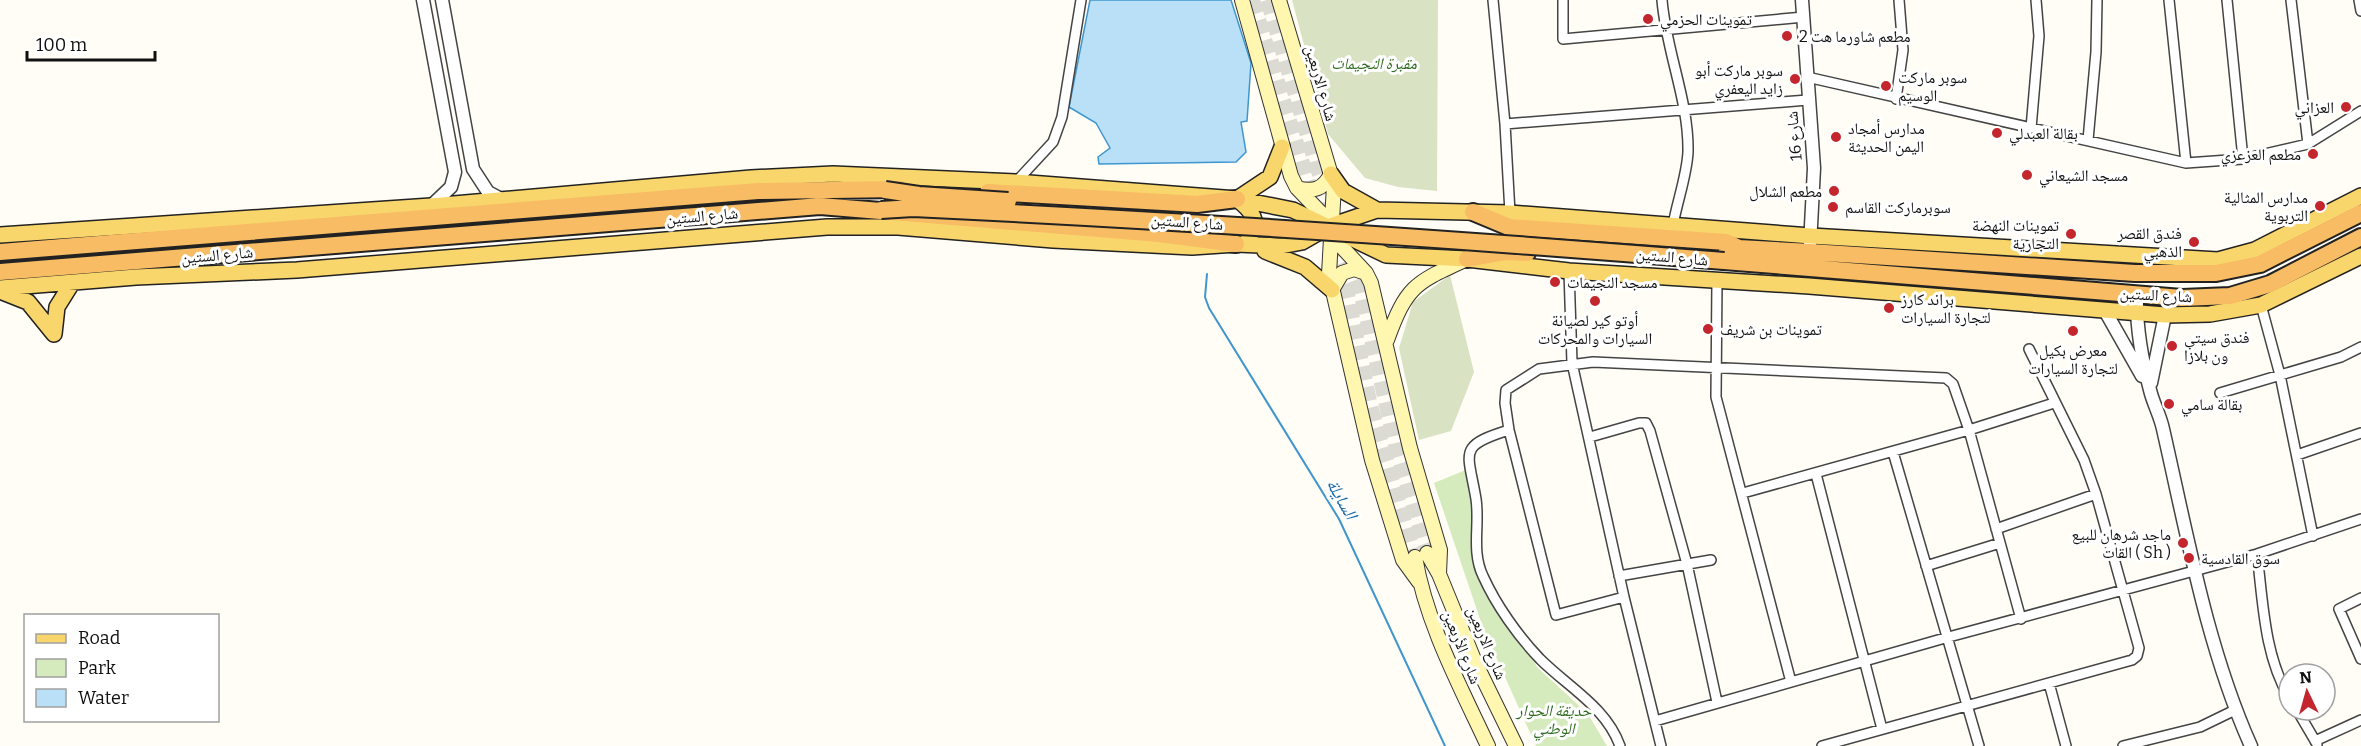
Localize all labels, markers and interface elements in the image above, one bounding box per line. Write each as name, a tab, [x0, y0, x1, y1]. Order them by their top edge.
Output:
place label: تموينات الحزمي	[1660, 10, 1752, 32]
marker: تموينات الحزمي	[1641, 12, 1655, 26]
scale bar	[27, 24, 154, 62]
place label: مطعم شاورما هت 2	[1799, 27, 1911, 47]
marker: مطعم شاورما هت 2	[1780, 29, 1794, 43]
text: 100 m	[36, 34, 87, 56]
street label: شارع الاربعين	[1300, 43, 1341, 123]
park label: مقبرة النجيمات	[1331, 54, 1417, 73]
place label: سوبر ماركت أبو زايد اليعفري	[1695, 61, 1783, 101]
place label: سوبر ماركت الوسيم	[1898, 68, 1967, 106]
marker: سوبر ماركت أبو زايد اليعفري	[1788, 72, 1802, 86]
marker: سوبر ماركت الوسيم	[1879, 79, 1893, 93]
place label: العزاني	[2295, 98, 2334, 120]
marker: العزاني	[2339, 100, 2353, 114]
street label: شارع 16	[1782, 110, 1807, 161]
place label: مدارس أمجاد اليمن الحديثة	[1848, 119, 1925, 157]
place label: بقالة العبدلي	[2009, 124, 2078, 146]
marker: بقالة العبدلي	[1990, 126, 2004, 140]
marker: مدارس أمجاد اليمن الحديثة	[1829, 130, 1843, 144]
place label: مطعم العزعزي	[2221, 145, 2301, 167]
marker: مطعم العزعزي	[2306, 147, 2320, 161]
place label: مسجد الشيعاني	[2039, 166, 2128, 188]
marker: مسجد الشيعاني	[2020, 168, 2034, 182]
place label: مطعم الشلال	[1749, 182, 1822, 202]
marker: مطعم الشلال	[1827, 184, 1841, 198]
place label: مدارس المثالية التربوية	[2224, 188, 2308, 225]
place label: سوبرمارکت القاسم	[1845, 198, 1951, 218]
marker: مدارس المثالية التربوية	[2313, 199, 2327, 213]
marker: سوبرمارکت القاسم	[1826, 200, 1840, 214]
street label: شارع الستين	[665, 203, 739, 230]
street label: شارع الستين	[1150, 210, 1224, 235]
place label: تموينات النهضة التجارية	[1972, 216, 2059, 253]
place label: فندق القصر الذهبي	[2116, 224, 2182, 264]
marker: تموينات النهضة التجارية	[2064, 227, 2078, 241]
marker: فندق القصر الذهبي	[2187, 235, 2201, 249]
street label: شارع الستين	[180, 242, 254, 269]
street label: شارع الستين	[1635, 244, 1709, 271]
place label: مسجد النجيمات	[1567, 273, 1658, 292]
marker: مسجد النجيمات	[1548, 275, 1562, 289]
street label: شارع الستين	[2119, 284, 2193, 307]
place label: براند كارز لتجارة السيارات	[1900, 290, 1991, 327]
marker: أوتو كير لصيانة السيارات والمحركات	[1588, 294, 1602, 308]
marker: براند كارز لتجارة السيارات	[1882, 301, 1896, 315]
place label: أوتو كير لصيانة السيارات والمحركات	[1538, 311, 1652, 348]
place label: تموينات بن شريف	[1720, 320, 1822, 340]
marker: تموينات بن شريف	[1701, 322, 1715, 336]
marker: معرض بكيل لتجارة السيارات	[2066, 324, 2080, 338]
place label: فندق سيتي ون بلازا	[2184, 328, 2250, 366]
marker: فندق سيتي ون بلازا	[2165, 339, 2179, 353]
place label: معرض بكيل لتجارة السيارات	[2028, 341, 2118, 378]
place label: بقالة سامي	[2181, 395, 2242, 417]
marker: بقالة سامي	[2162, 397, 2176, 411]
water label: السايلة	[1322, 475, 1363, 525]
place label: ماجد شرهان للبيع القات ( Sh )	[2072, 525, 2171, 562]
marker: ماجد شرهان للبيع القات ( Sh )	[2176, 536, 2190, 550]
place label: سوق القادسية	[2201, 549, 2280, 569]
marker: سوق القادسية	[2182, 551, 2196, 565]
street label: شارع الاربعين	[1462, 603, 1511, 683]
street label: شارع الأربعين	[1438, 607, 1485, 687]
legend	[24, 614, 219, 722]
text: Road	[78, 627, 121, 649]
text: Park	[78, 657, 117, 679]
north arrow	[2277, 662, 2337, 722]
text: N	[2299, 668, 2313, 688]
text: Water	[78, 687, 129, 709]
park label: حديقة الحوار الوطني	[1515, 701, 1592, 741]

